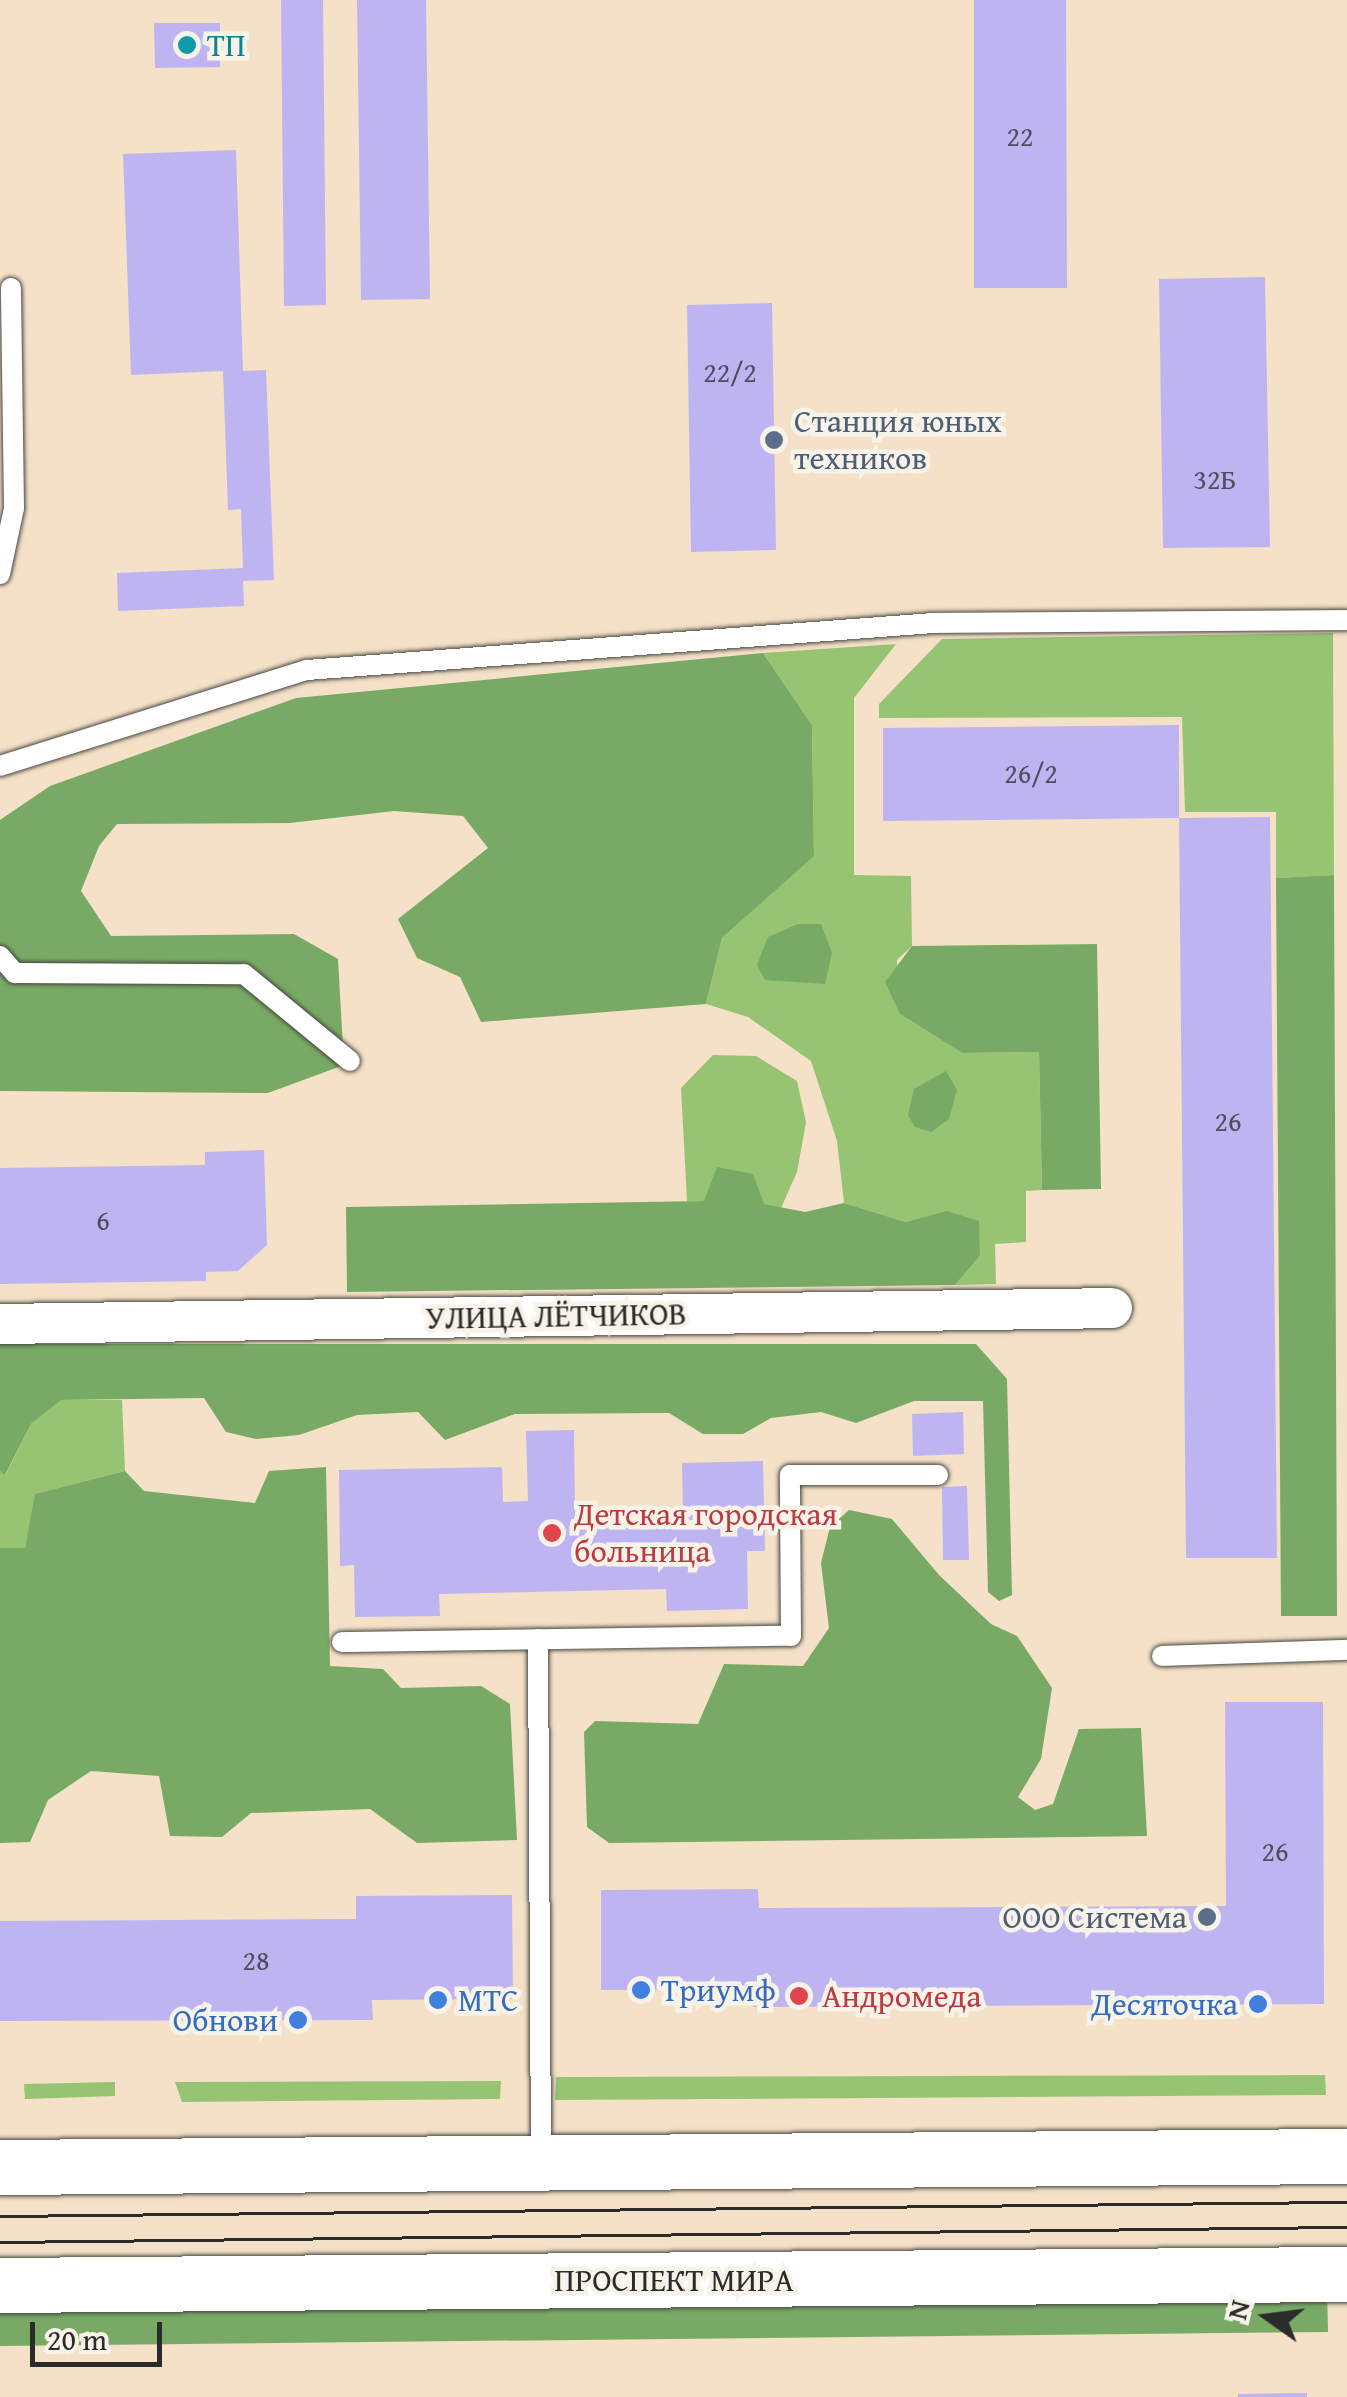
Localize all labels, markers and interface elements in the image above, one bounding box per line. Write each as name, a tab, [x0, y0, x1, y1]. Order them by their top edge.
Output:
place label: ТП	[207, 26, 246, 64]
marker: ТП	[176, 34, 198, 56]
house number: 22	[1007, 119, 1033, 153]
house number: 22/2	[703, 355, 757, 389]
place label: Станция юных техников	[794, 403, 1002, 478]
marker: Станция юных техников	[763, 429, 785, 451]
house number: 32Б	[1194, 462, 1236, 496]
house number: 26/2	[1004, 756, 1058, 790]
house number: 26	[1215, 1104, 1241, 1138]
house number: 6	[96, 1203, 110, 1237]
street label: УЛИЦА ЛЁТЧИКОВ	[425, 1295, 687, 1337]
place label: Детская городская больница	[574, 1496, 838, 1571]
marker: Детская городская больница	[539, 1520, 565, 1546]
house number: 26	[1262, 1834, 1288, 1868]
place label: ООО Система	[1003, 1898, 1187, 1936]
marker: ООО Система	[1196, 1906, 1218, 1928]
house number: 28	[243, 1943, 269, 1977]
place label: Триумф	[661, 1971, 776, 2009]
place label: Андромеда	[822, 1977, 981, 2015]
marker: Триумф	[630, 1979, 652, 2001]
place label: МТС	[458, 1981, 518, 2019]
marker: Андромеда	[786, 1983, 812, 2009]
place label: Десяточка	[1091, 1985, 1238, 2023]
marker: МТС	[427, 1989, 449, 2011]
marker: Десяточка	[1247, 1993, 1269, 2015]
place label: Обнови	[173, 2001, 278, 2039]
marker: Обнови	[287, 2009, 309, 2031]
street label: ПРОСПЕКТ МИРА	[554, 2261, 794, 2299]
north arrow	[1217, 2267, 1317, 2367]
text: N	[1215, 2296, 1260, 2324]
scale bar	[35, 2302, 168, 2364]
text: 20 m	[47, 2317, 107, 2361]

